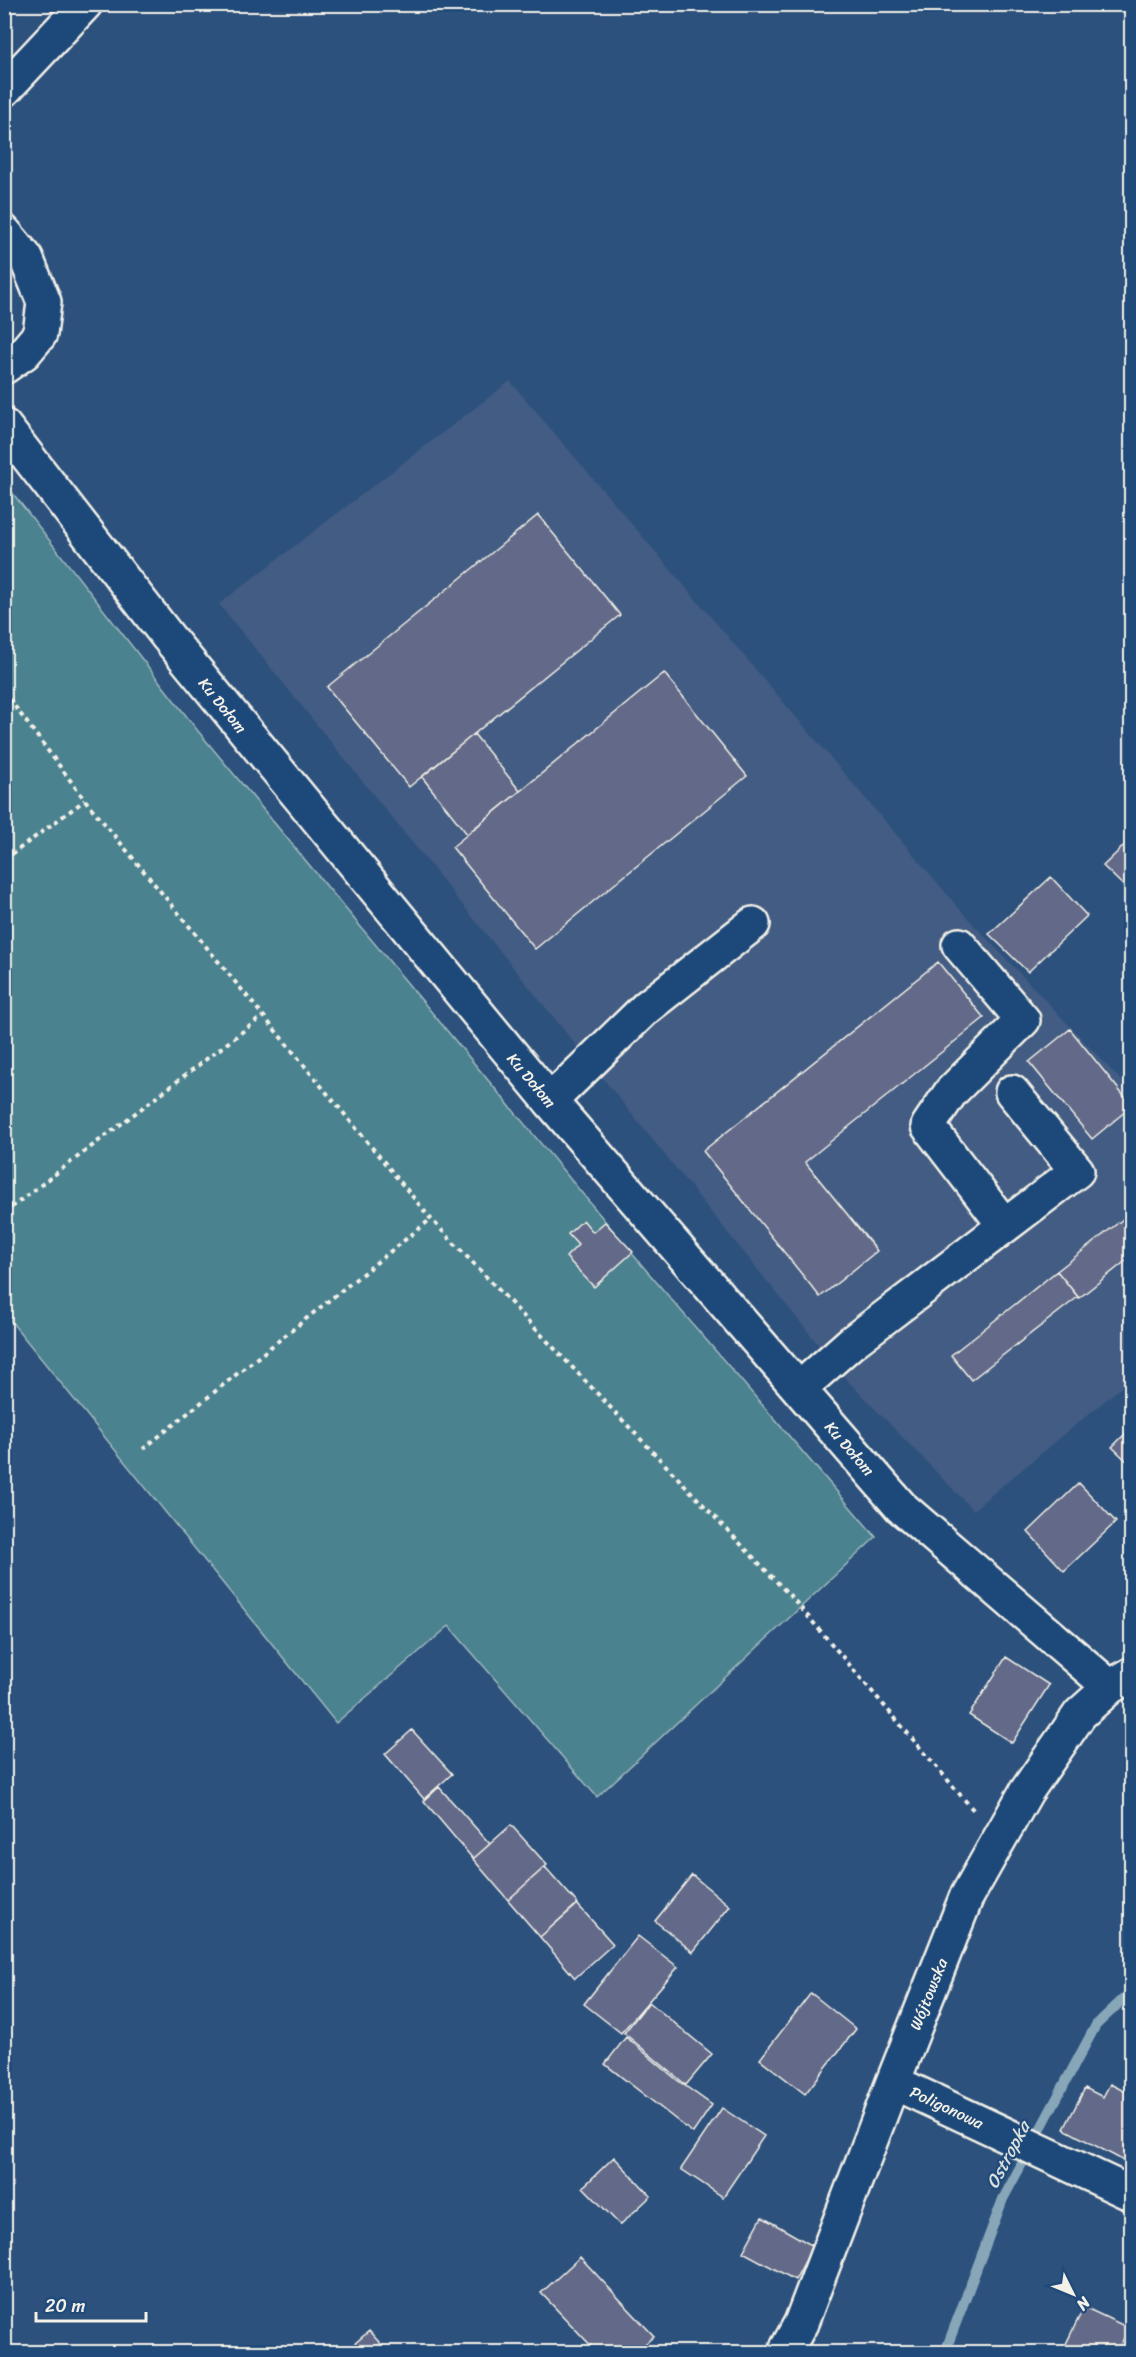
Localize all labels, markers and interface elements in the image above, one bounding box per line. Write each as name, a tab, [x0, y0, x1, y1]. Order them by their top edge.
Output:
street label: Ku Dołom	[191, 671, 255, 740]
street label: Ku Dołom	[499, 1046, 564, 1115]
street label: Ku Dołom	[817, 1414, 882, 1483]
street label: Wójtowska	[901, 1953, 956, 2035]
street label: Poligonowa	[905, 2078, 989, 2138]
water label: Ostropka	[977, 2114, 1040, 2194]
north arrow	[1043, 2264, 1103, 2324]
scale bar	[36, 2285, 146, 2323]
text: N	[1069, 2289, 1099, 2318]
text: 20 m	[45, 2290, 85, 2322]

